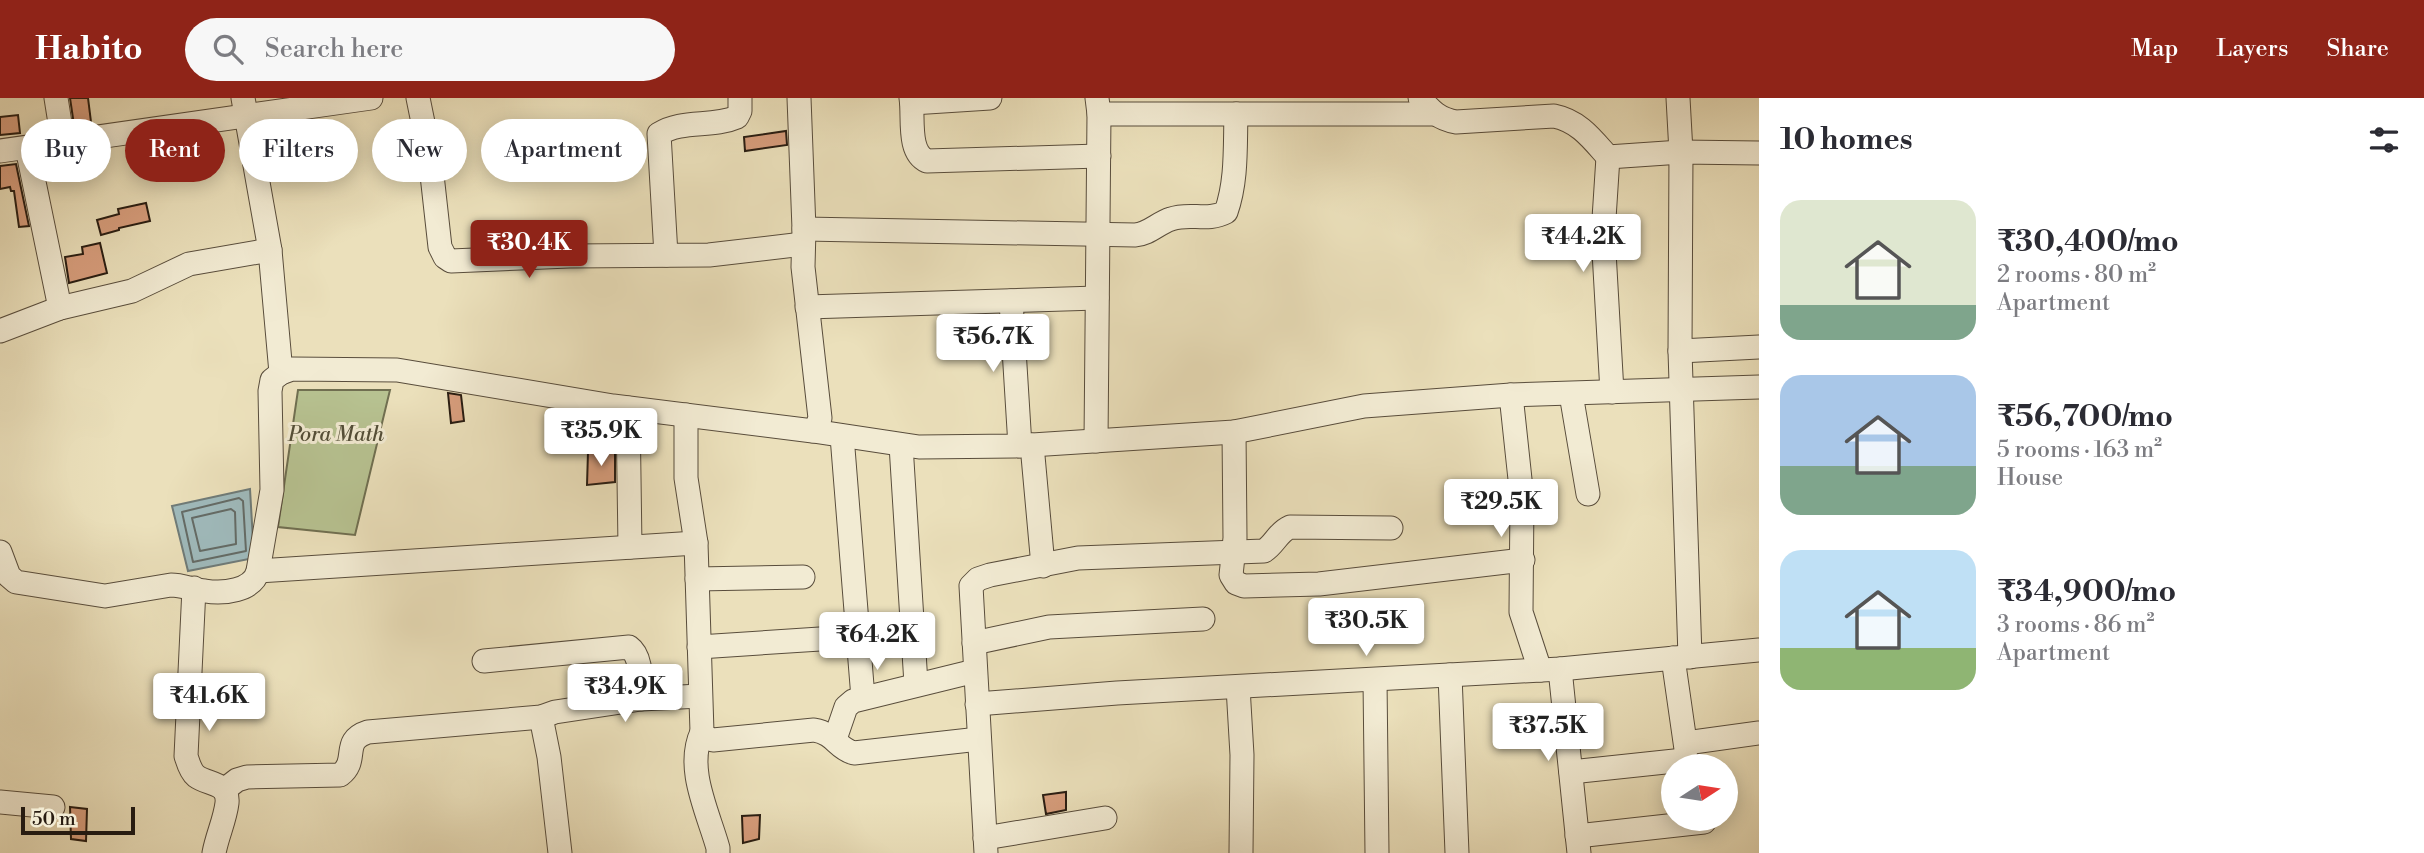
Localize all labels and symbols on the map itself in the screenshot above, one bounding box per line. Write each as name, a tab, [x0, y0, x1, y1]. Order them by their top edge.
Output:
pin: ₹44.2K	[1526, 214, 1640, 274]
pin: ₹30.4K	[472, 220, 586, 280]
pin: ₹56.7K	[936, 314, 1050, 374]
pin: ₹35.9K	[544, 408, 658, 468]
park label: Pora Math	[287, 422, 384, 448]
pin: ₹29.5K	[1444, 480, 1558, 539]
pin: ₹30.5K	[1309, 598, 1423, 658]
pin: ₹64.2K	[820, 612, 934, 672]
pin: ₹34.9K	[568, 664, 682, 724]
pin: ₹41.6K	[152, 674, 266, 733]
pin: ₹37.5K	[1491, 704, 1605, 763]
north arrow	[1661, 754, 1738, 831]
scale bar	[21, 804, 135, 836]

